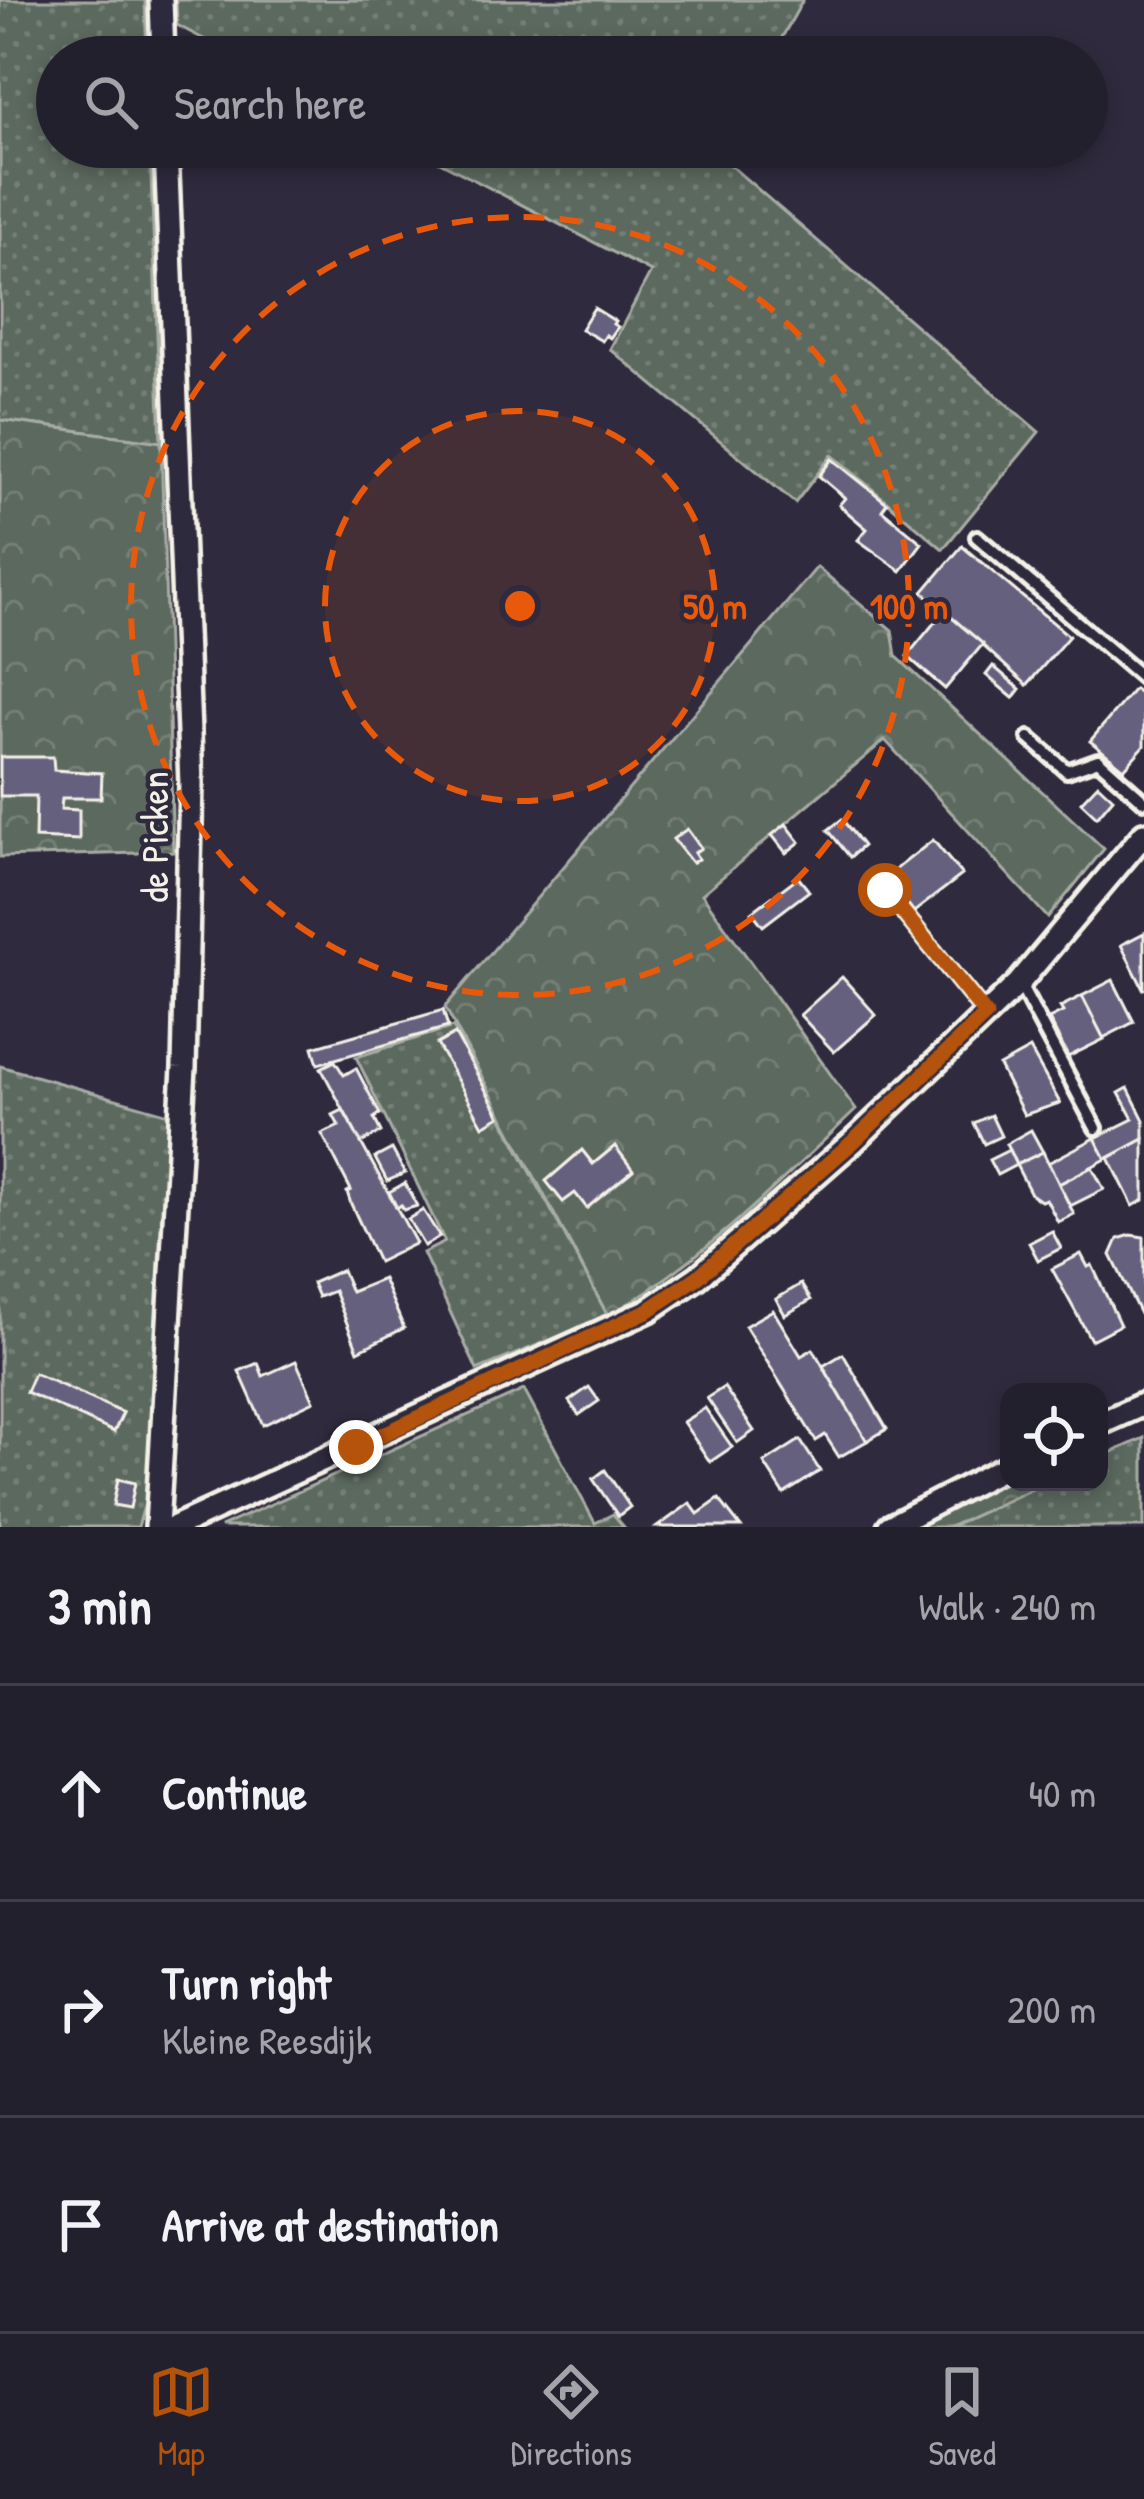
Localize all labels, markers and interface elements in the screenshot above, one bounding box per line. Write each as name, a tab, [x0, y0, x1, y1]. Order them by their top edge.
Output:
search box	[36, 36, 1108, 168]
icon: search	[78, 69, 144, 135]
text: Search here	[174, 72, 366, 133]
text: 50 m	[683, 581, 747, 630]
text: 100 m	[870, 581, 948, 630]
centre of rings	[499, 585, 541, 627]
street label: de Picken	[127, 771, 180, 903]
route start	[858, 863, 912, 917]
map controls	[1000, 1383, 1108, 1491]
button: locate	[1000, 1383, 1108, 1491]
route end	[329, 1420, 383, 1474]
text: 3 min	[48, 1571, 152, 1640]
text: Walk · 240 m	[919, 1579, 1096, 1632]
icon: ahead	[48, 1760, 114, 1826]
text: Continue	[162, 1762, 307, 1823]
text: 40 m	[1028, 1766, 1096, 1819]
text: Turn right	[162, 1952, 331, 2013]
icon: right	[48, 1976, 114, 2042]
text: 200 m	[1007, 1982, 1096, 2035]
text: Kleine Reesdijk	[162, 2013, 372, 2066]
icon: arrive	[48, 2192, 114, 2258]
text: Arrive at destination	[162, 2194, 499, 2255]
tab: Map	[148, 2359, 214, 2475]
tab: Directions	[511, 2359, 632, 2475]
tab: Saved	[928, 2359, 996, 2475]

